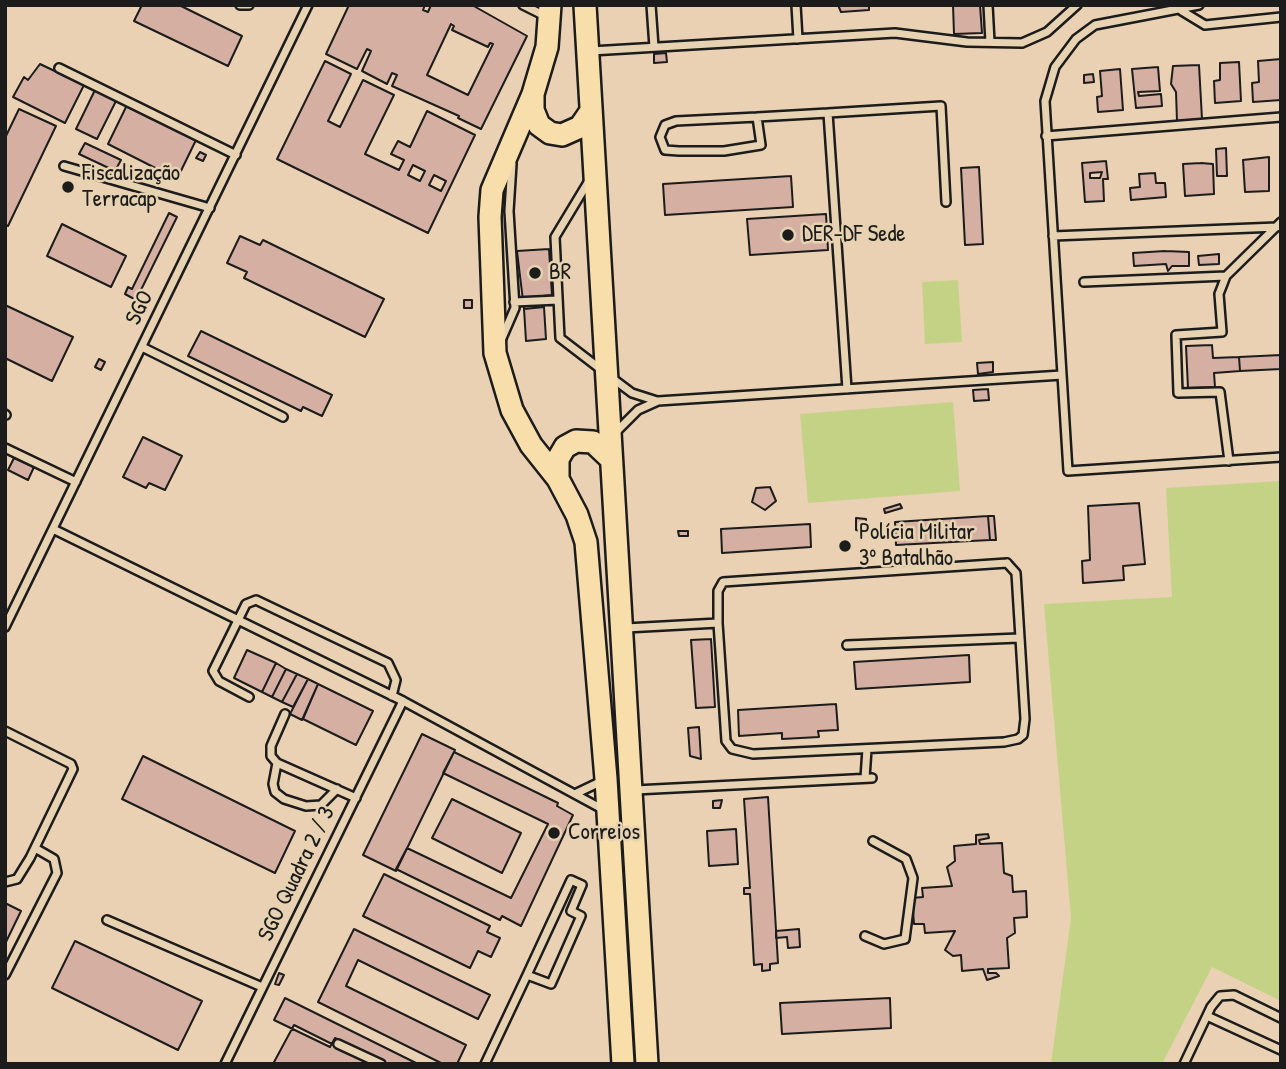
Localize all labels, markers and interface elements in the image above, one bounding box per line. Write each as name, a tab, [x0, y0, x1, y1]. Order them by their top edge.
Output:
place label: Fiscalização Terracap	[82, 160, 180, 214]
marker: Fiscalização Terracap	[60, 179, 76, 195]
place label: DER-DF Sede	[802, 221, 905, 249]
marker: DER-DF Sede	[780, 227, 796, 243]
place label: BR	[549, 259, 571, 287]
marker: BR	[527, 265, 543, 281]
street label: SGO	[120, 286, 160, 330]
place label: Polícia Militar 3º Batalhão	[859, 519, 975, 573]
marker: Polícia Militar 3º Batalhão	[837, 538, 853, 554]
street label: SGO Quadra 2 / 3	[252, 802, 342, 946]
place label: Correios	[568, 819, 640, 847]
marker: Correios	[546, 825, 562, 841]

